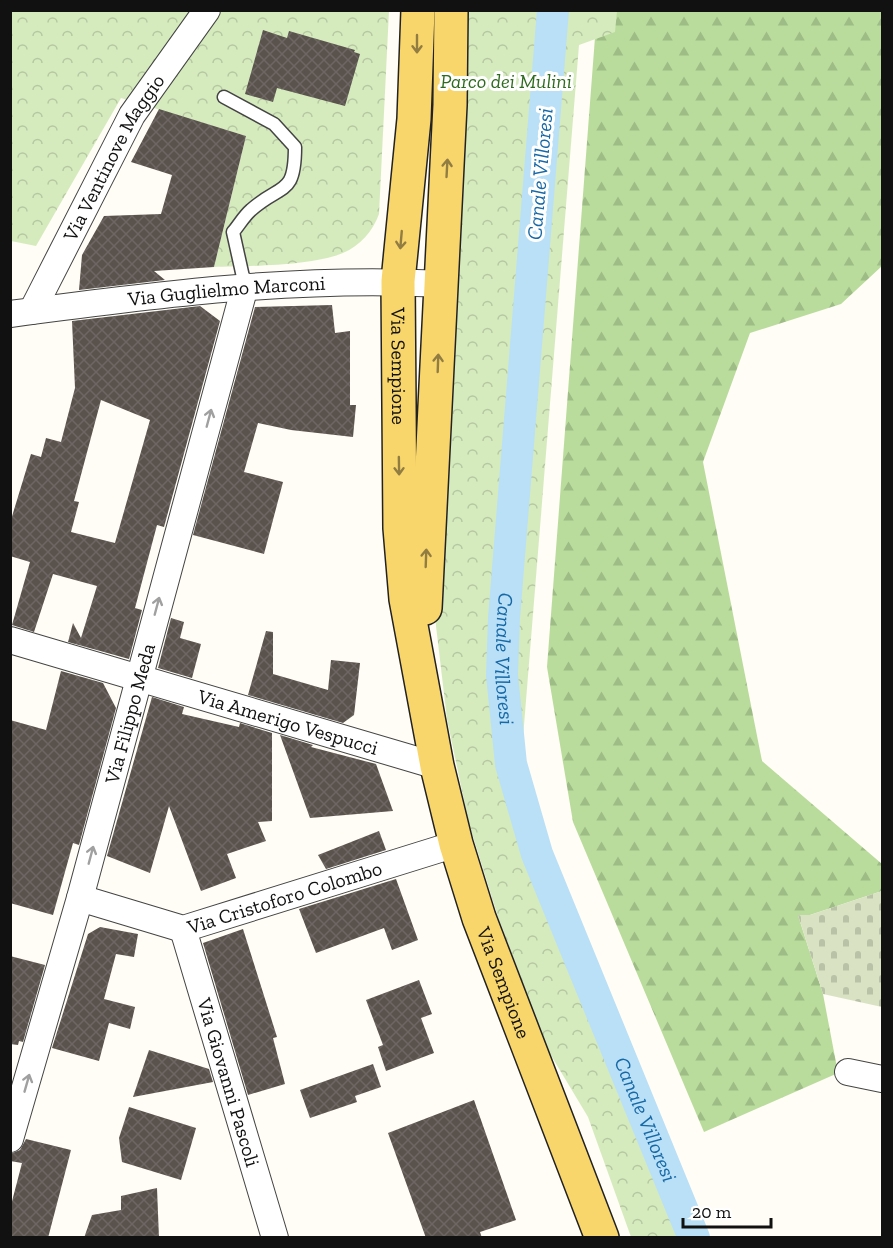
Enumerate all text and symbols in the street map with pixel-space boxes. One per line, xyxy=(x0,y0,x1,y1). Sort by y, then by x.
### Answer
one-way arrow xyxy=(411,33,423,53)
street label: Via Ventinove Maggio xyxy=(57,69,169,246)
park label: Parco dei Mulini xyxy=(440,69,572,93)
water label: Canale Villoresi xyxy=(521,107,558,241)
one-way arrow xyxy=(441,159,452,179)
one-way arrow xyxy=(396,229,407,249)
street label: Via Guglielmo Marconi xyxy=(126,271,326,311)
street label: Via Sempione xyxy=(386,306,411,425)
one-way arrow xyxy=(432,354,443,374)
one-way arrow xyxy=(204,409,215,428)
one-way arrow xyxy=(393,455,405,475)
one-way arrow xyxy=(421,548,432,568)
water label: Canale Villoresi xyxy=(490,592,520,726)
one-way arrow xyxy=(152,597,163,616)
street label: Via Filippo Meda xyxy=(99,641,160,787)
street label: Via Amerigo Vespucci xyxy=(194,684,381,760)
one-way arrow xyxy=(85,846,97,865)
street label: Via Cristoforo Colombo xyxy=(183,856,385,939)
street label: Via Sempione xyxy=(471,923,536,1042)
street label: Via Giovanni Pascoli xyxy=(192,994,265,1170)
water label: Canale Villoresi xyxy=(609,1053,683,1185)
one-way arrow xyxy=(21,1074,33,1093)
scale bar xyxy=(683,1191,772,1229)
text: 20 m xyxy=(692,1201,732,1223)

